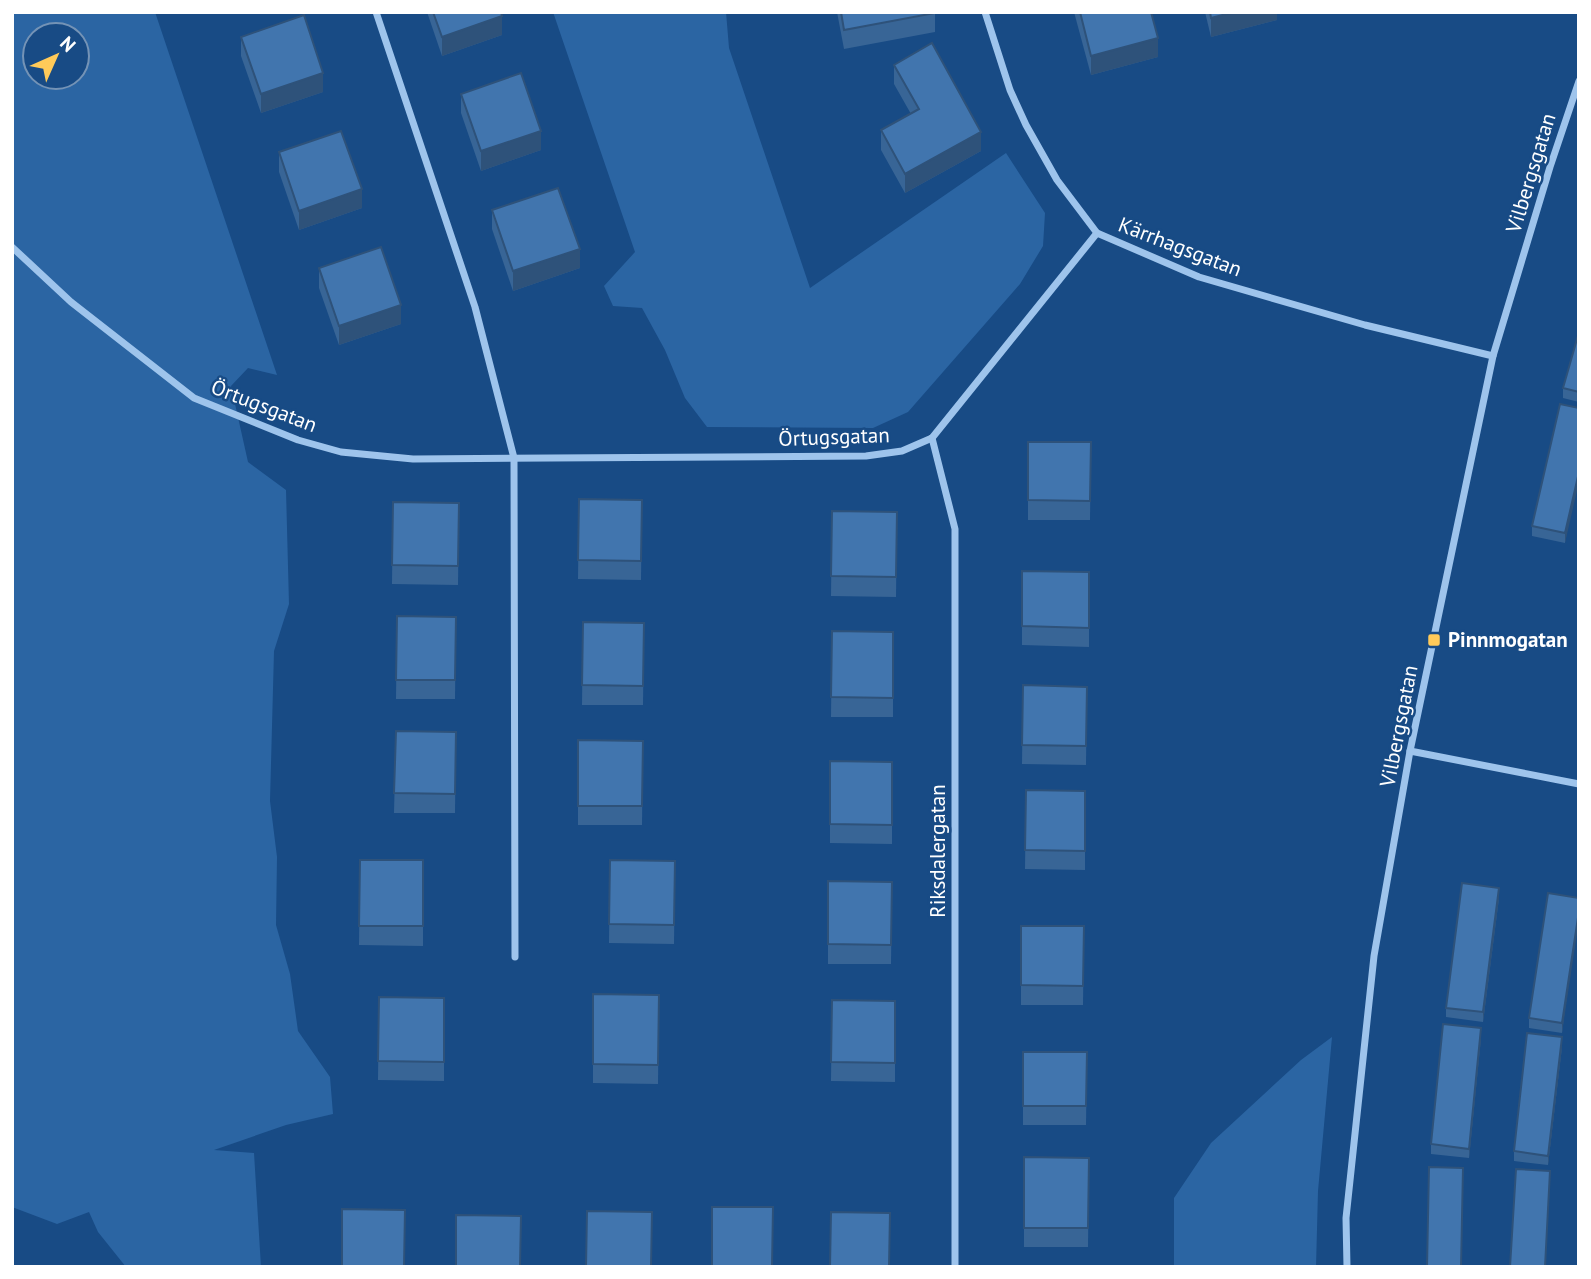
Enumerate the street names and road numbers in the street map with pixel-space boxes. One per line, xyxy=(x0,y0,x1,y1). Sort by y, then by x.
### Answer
street label: Vilbergsgatan xyxy=(1499,110,1562,237)
street label: Kärrhagsgatan xyxy=(1115,211,1246,282)
street label: Örtugsgatan xyxy=(207,373,321,438)
street label: Örtugsgatan xyxy=(778,421,890,452)
street label: Vilbergsgatan xyxy=(1373,663,1424,790)
street label: Riksdalergatan xyxy=(924,784,951,918)

